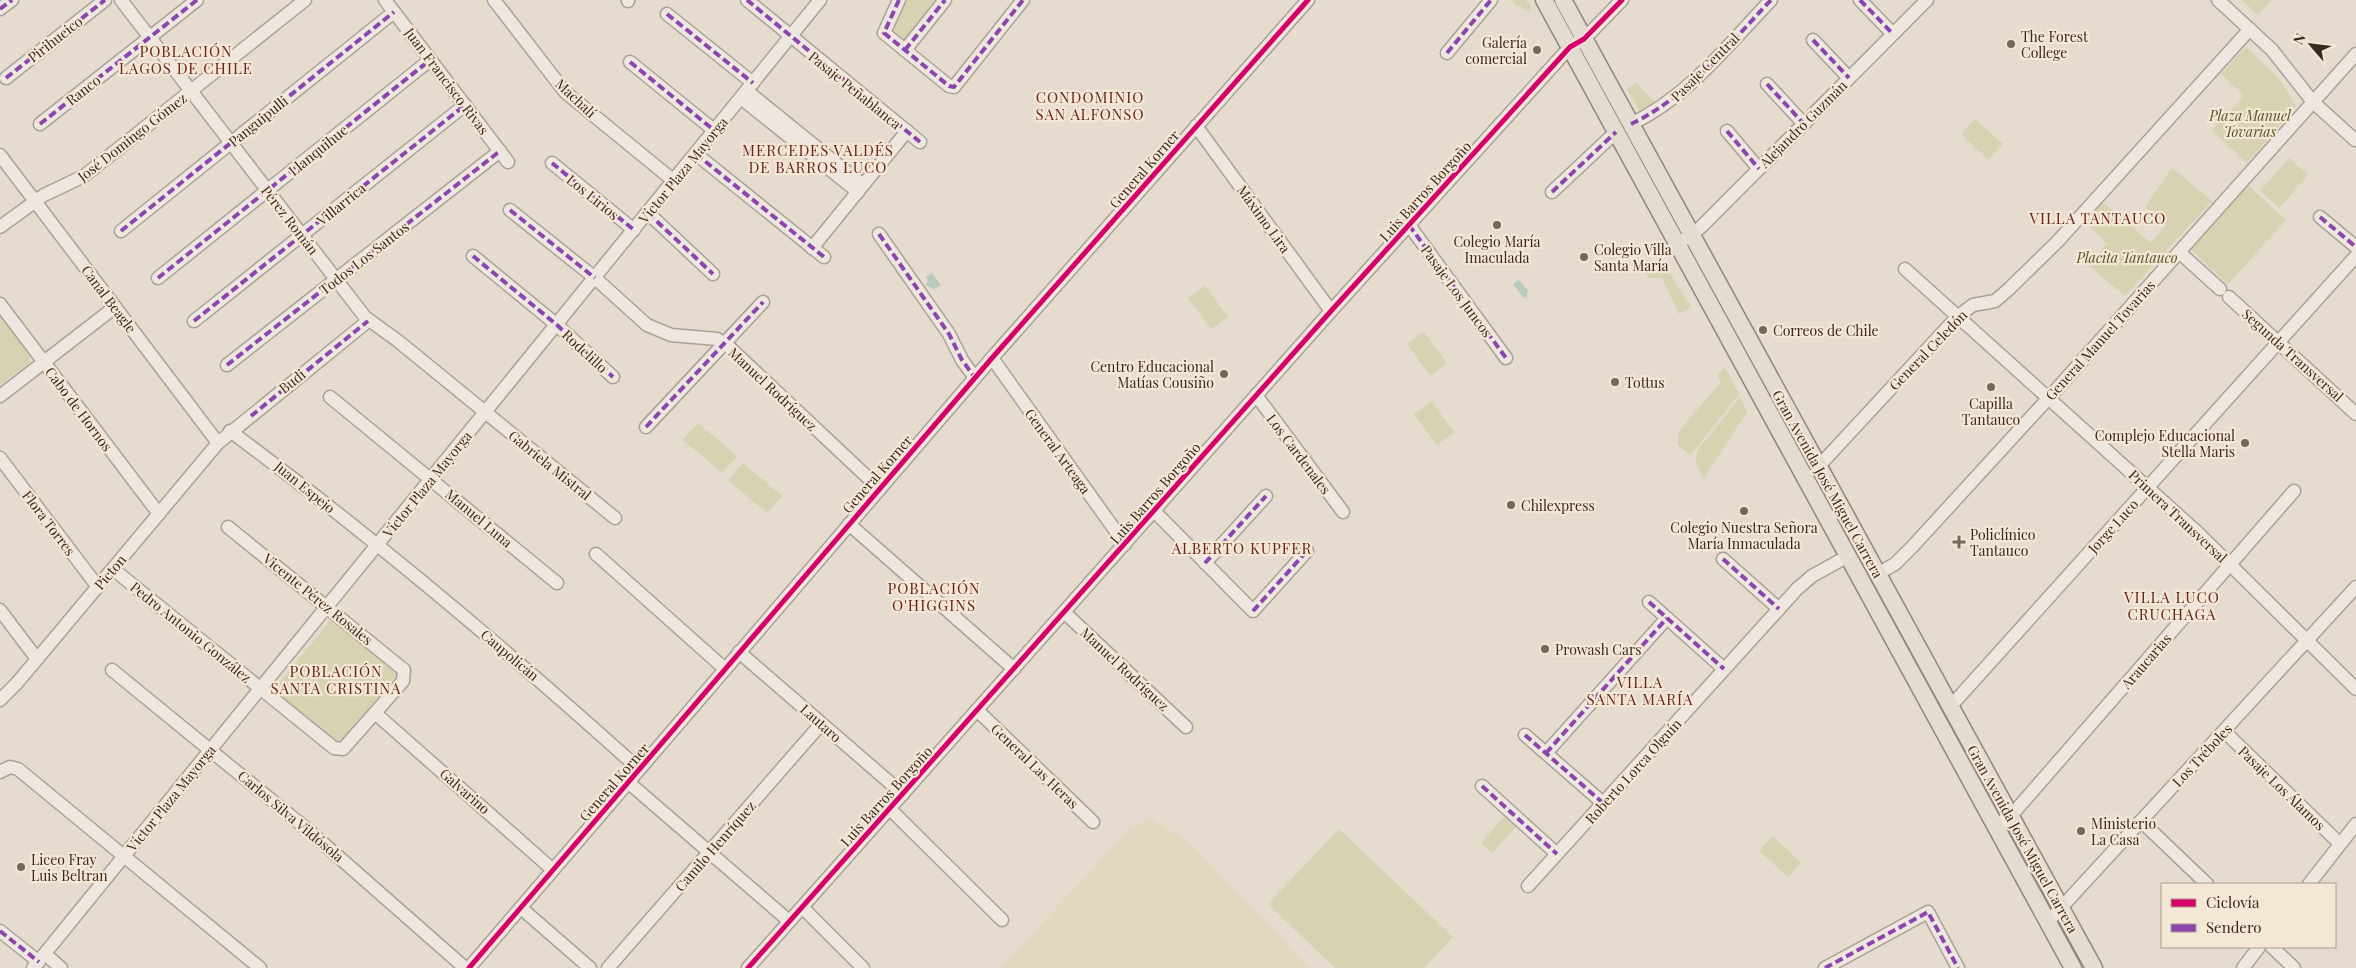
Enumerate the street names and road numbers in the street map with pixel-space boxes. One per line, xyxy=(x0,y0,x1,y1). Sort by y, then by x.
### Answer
street label: Pirihueico xyxy=(24,11,87,66)
street label: Juan Francisco Rivas xyxy=(400,23,493,138)
street label: Pasaje Central xyxy=(1667,29,1743,105)
street label: Pasaje Peñablanca xyxy=(805,47,905,133)
street label: Ranco xyxy=(62,70,104,109)
street label: Machalí xyxy=(552,74,600,122)
street label: Alejandro Guzmán xyxy=(1754,76,1851,173)
street label: José Domingo Gómez xyxy=(73,88,191,186)
street label: Panguipulli xyxy=(224,91,292,151)
street label: Víctor Plaza Mayorga xyxy=(634,113,732,228)
street label: Llanquihue xyxy=(284,120,352,180)
street label: General Korner xyxy=(1105,125,1184,212)
street label: Luis Barros Borgoño xyxy=(1375,136,1475,245)
street label: Los Lirios xyxy=(563,170,623,224)
street label: Villarrica xyxy=(312,178,369,230)
street label: Máximo Lira xyxy=(1233,181,1295,257)
street label: Pérez Román xyxy=(257,182,323,259)
street label: Todos Los Santos xyxy=(315,217,413,299)
street label: Pasaje Los Juncos xyxy=(1417,241,1497,341)
street label: Canal Beagle xyxy=(77,261,141,337)
street label: General Manuel Tovarias xyxy=(2041,276,2159,404)
street label: Segunda Transversal xyxy=(2238,304,2348,406)
street label: General Celedón xyxy=(1885,305,1972,394)
street label: Rodelillo xyxy=(558,325,612,377)
street label: Manuel Rodríguez xyxy=(725,343,822,435)
street label: Cabo de Hornos xyxy=(41,363,117,455)
street label: Budi xyxy=(275,365,309,397)
street label: Gran Avenida José Miguel Carrera xyxy=(1768,387,1888,581)
street label: General Arteaga xyxy=(1021,405,1095,497)
street label: Los Cardenales xyxy=(1263,410,1335,498)
street label: Gabriela Mistral xyxy=(505,426,595,504)
street label: Víctor Plaza Mayorga xyxy=(378,427,476,542)
street label: General Korner xyxy=(838,430,917,517)
street label: Luis Barros Borgoño xyxy=(1105,438,1205,548)
street label: Juan Espejo xyxy=(270,456,339,517)
street label: Primera Transversal xyxy=(2125,465,2231,567)
street label: Manuel Luna xyxy=(442,484,516,552)
street label: Flora Torres xyxy=(18,487,80,559)
street label: Jorge Luco xyxy=(2083,495,2143,558)
street label: Vicente Pérez Rosales xyxy=(258,548,377,649)
street label: Picton xyxy=(90,550,131,593)
street label: Pedro Antonio González xyxy=(127,577,256,687)
street label: Manuel Rodríguez xyxy=(1077,623,1174,715)
street label: Caupolicán xyxy=(477,625,544,685)
street label: Araucarias xyxy=(2116,629,2175,693)
street label: Lautaro xyxy=(796,700,846,746)
street label: Roberto Lorca Olguín xyxy=(1581,714,1686,828)
street label: General Las Heras xyxy=(987,719,1083,813)
street label: Los Tréboles xyxy=(2168,719,2236,791)
street label: General Korner xyxy=(575,738,654,825)
street label: Víctor Plaza Mayorga xyxy=(122,741,220,856)
street label: Luis Barros Borgoño xyxy=(836,741,936,850)
street label: Gran Avenida José Miguel Carrera xyxy=(1963,742,2083,936)
street label: Pasaje Los Álamos xyxy=(2234,742,2330,834)
street label: Galvarino xyxy=(436,764,494,818)
street label: Carlos Silva Vildósola xyxy=(234,766,348,866)
street label: Camilo Henríquez xyxy=(670,796,760,895)

